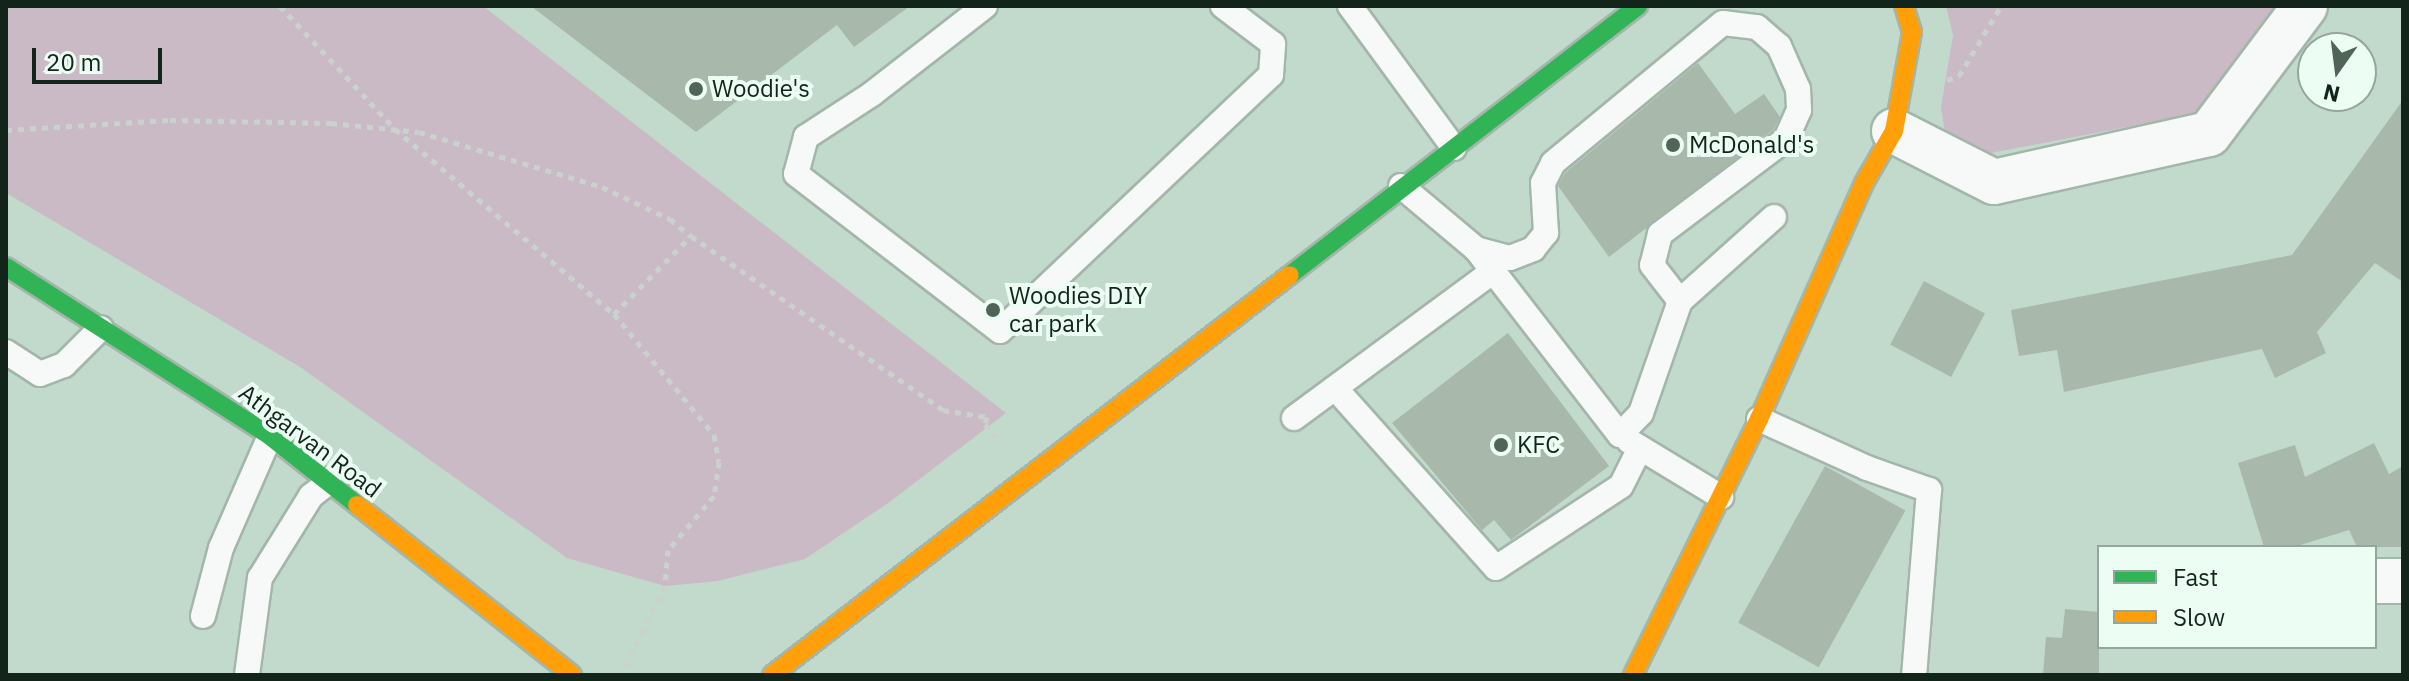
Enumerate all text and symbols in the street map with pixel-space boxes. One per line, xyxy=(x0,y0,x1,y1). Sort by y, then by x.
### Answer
scale bar xyxy=(36,32,166,82)
north arrow xyxy=(2297,32,2377,112)
text: 20 m xyxy=(46,46,101,78)
place label: Woodie's xyxy=(712,75,810,103)
text: N xyxy=(2320,78,2343,110)
marker: Woodie's xyxy=(687,80,705,98)
place label: McDonald's xyxy=(1689,131,1814,159)
marker: McDonald's xyxy=(1664,136,1682,154)
place label: Woodies DIY car park xyxy=(1009,282,1147,338)
marker: Woodies DIY car park xyxy=(984,301,1002,319)
street label: Athgarvan Road xyxy=(233,378,387,504)
place label: KFC xyxy=(1517,431,1560,459)
marker: KFC xyxy=(1492,436,1510,454)
legend xyxy=(2097,545,2377,649)
text: Fast xyxy=(2173,561,2218,593)
text: Slow xyxy=(2173,601,2225,633)

